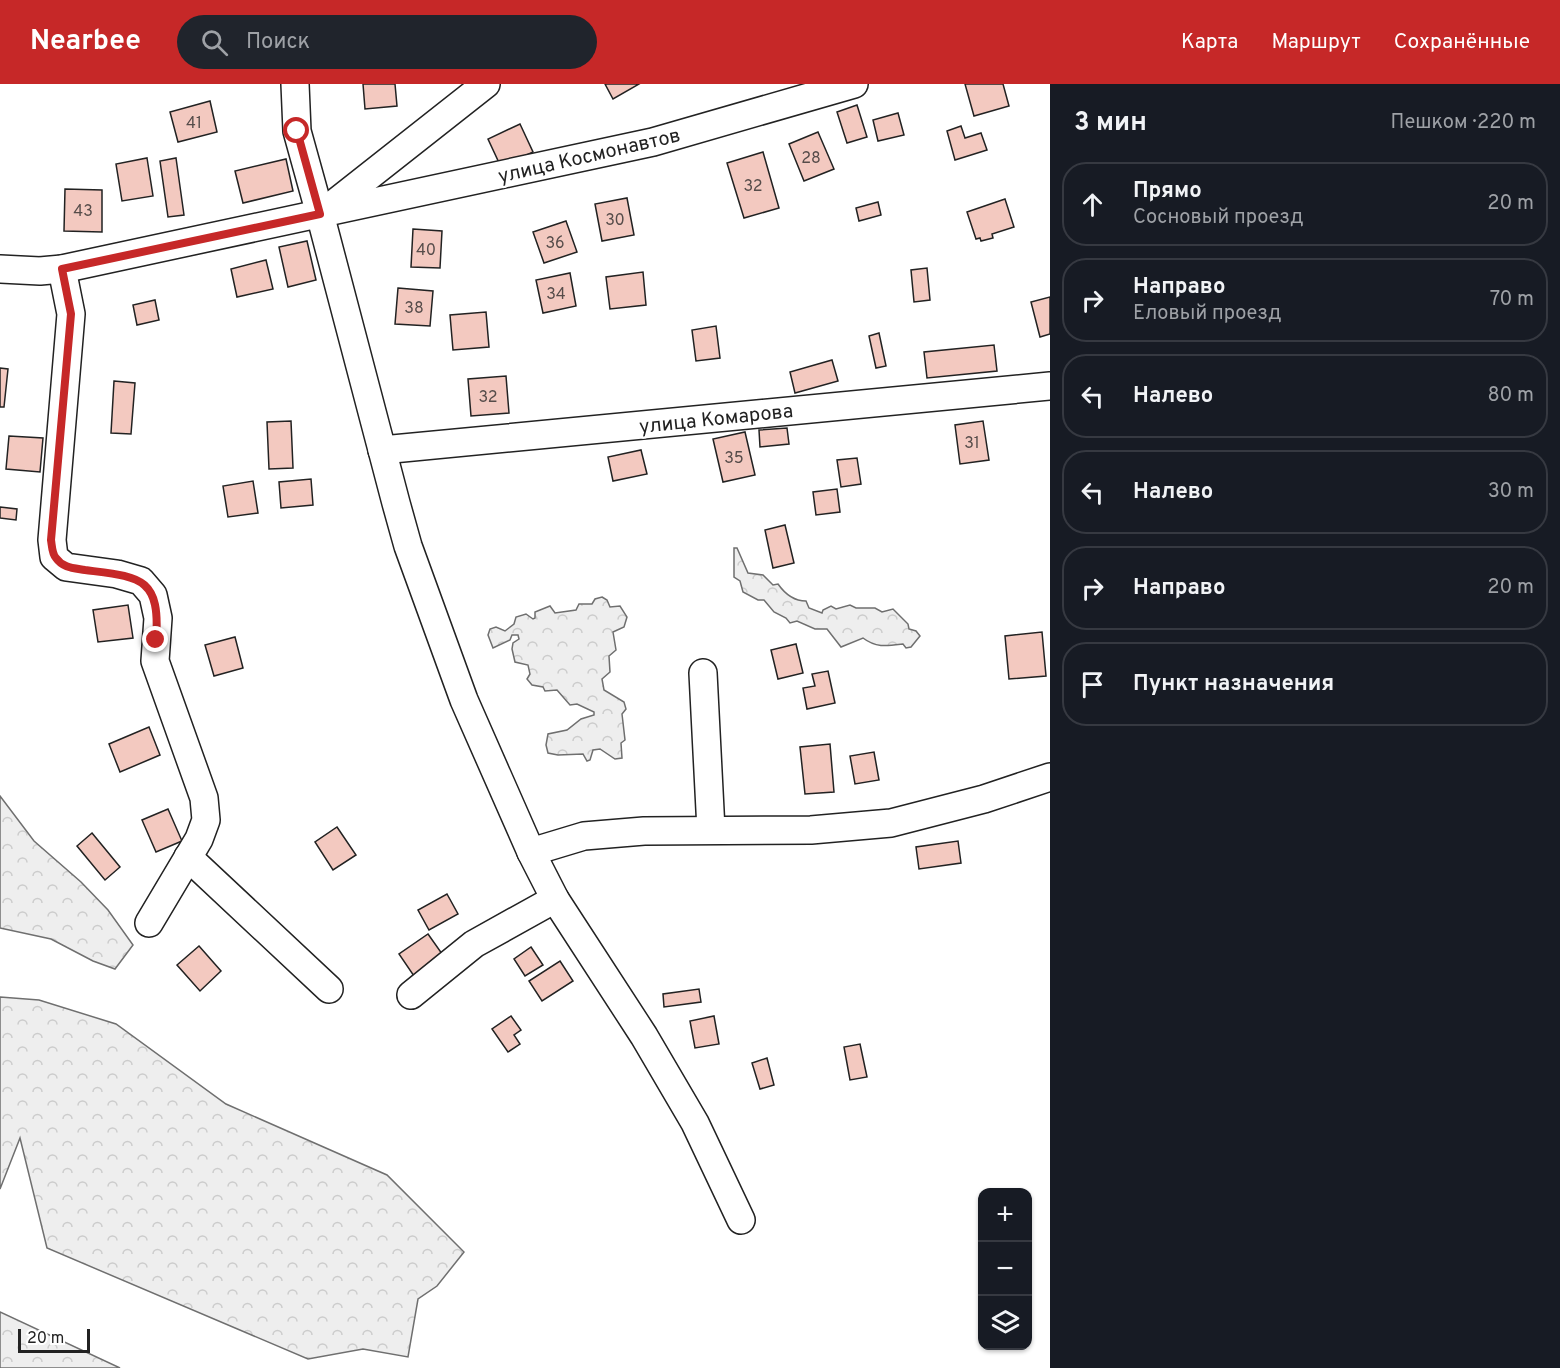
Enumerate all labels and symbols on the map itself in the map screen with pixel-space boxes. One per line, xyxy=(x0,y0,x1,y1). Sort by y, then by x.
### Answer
house number: 41 xyxy=(186,114,202,134)
route start xyxy=(283,117,309,143)
street label: улица Космонавтов xyxy=(496,123,683,191)
house number: 28 xyxy=(801,149,821,169)
house number: 32 xyxy=(743,177,763,197)
house number: 43 xyxy=(73,202,93,222)
house number: 30 xyxy=(605,211,625,231)
house number: 36 xyxy=(545,234,565,254)
house number: 40 xyxy=(416,241,436,261)
house number: 34 xyxy=(546,285,566,305)
house number: 38 xyxy=(404,299,424,319)
house number: 32 xyxy=(478,388,498,408)
street label: улица Комарова xyxy=(638,399,795,441)
house number: 31 xyxy=(964,434,980,454)
house number: 35 xyxy=(724,449,744,469)
route end xyxy=(142,626,168,652)
scale bar xyxy=(18,1326,90,1354)

